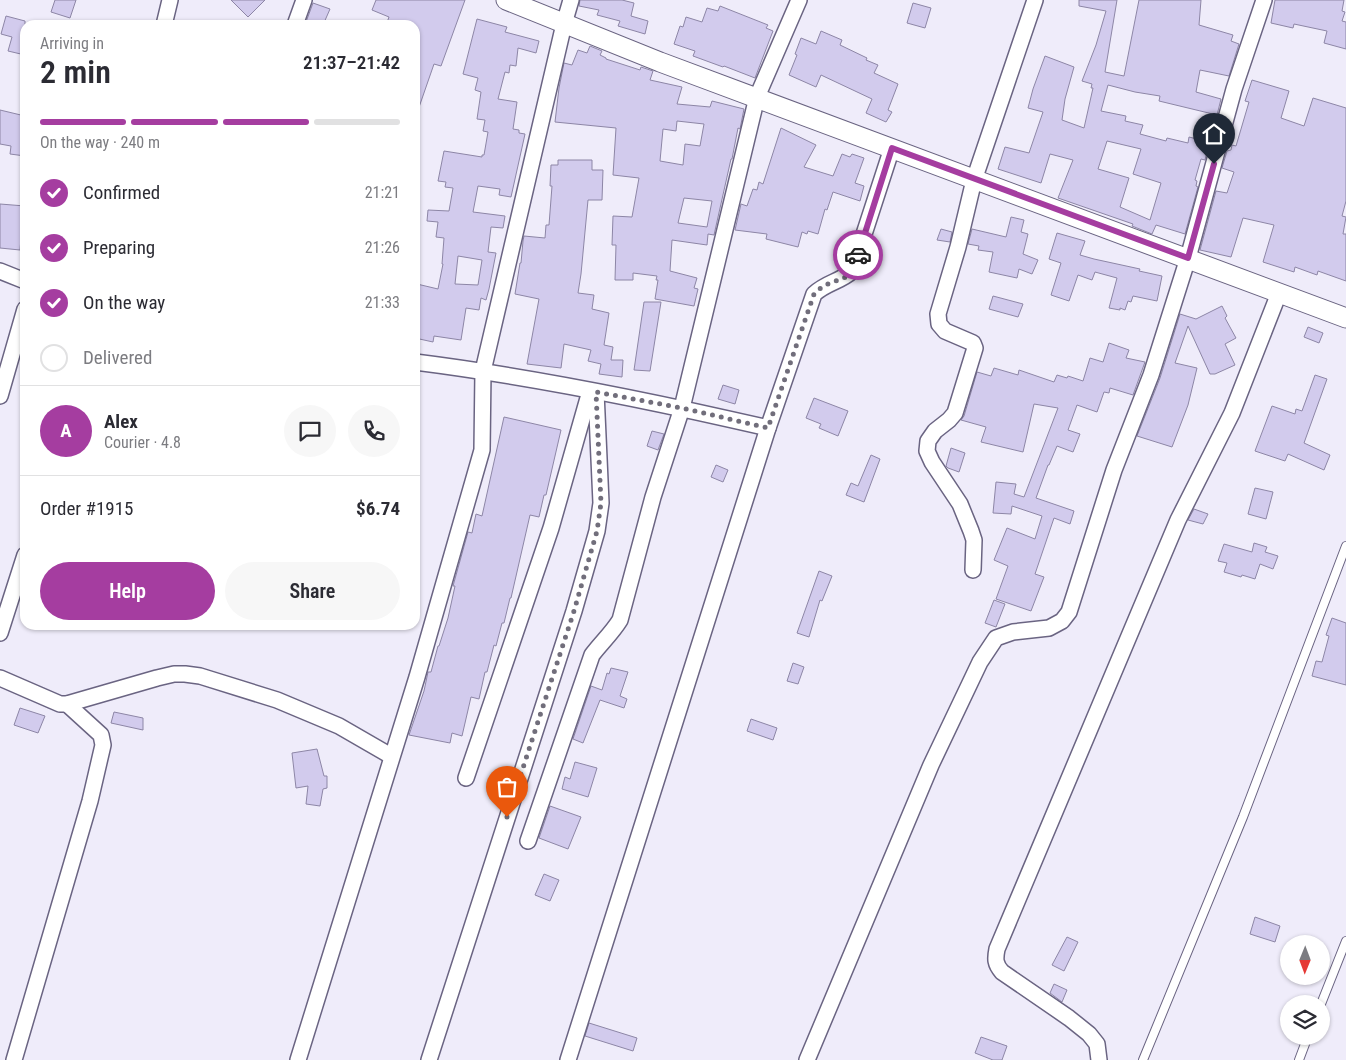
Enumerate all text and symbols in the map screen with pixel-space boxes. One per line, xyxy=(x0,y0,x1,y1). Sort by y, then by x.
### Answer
text: Arriving in xyxy=(40,34,104,53)
text: 21:37–21:42 xyxy=(303,51,400,74)
text: 2 min xyxy=(40,53,111,91)
pin xyxy=(1193,113,1235,164)
icon: home xyxy=(1200,120,1228,148)
text: On the way · 240 m xyxy=(40,133,160,152)
icon: check xyxy=(40,179,68,207)
text: Confirmed xyxy=(83,181,160,204)
text: 21:21 xyxy=(365,183,400,202)
courier xyxy=(833,230,883,280)
icon: check xyxy=(40,234,68,262)
text: Preparing xyxy=(83,236,155,259)
text: 21:26 xyxy=(365,238,400,257)
icon: car xyxy=(844,241,872,269)
icon: check xyxy=(40,289,68,317)
text: On the way xyxy=(83,291,165,314)
text: 21:33 xyxy=(365,293,400,312)
text: Delivered xyxy=(83,346,152,369)
button: chat xyxy=(284,405,336,457)
button: phone xyxy=(348,405,400,457)
text: Alex xyxy=(104,410,138,433)
text: A xyxy=(60,419,72,442)
text: Courier · 4.8 xyxy=(104,433,181,452)
text: Order #1915 xyxy=(40,497,133,520)
text: $6.74 xyxy=(356,497,400,520)
button: Help xyxy=(40,562,215,620)
button: Share xyxy=(225,562,400,620)
pin xyxy=(486,766,528,817)
icon: bag xyxy=(493,773,521,801)
north arrow xyxy=(1280,935,1330,985)
map controls xyxy=(1280,935,1330,1045)
button: layers xyxy=(1280,995,1330,1045)

